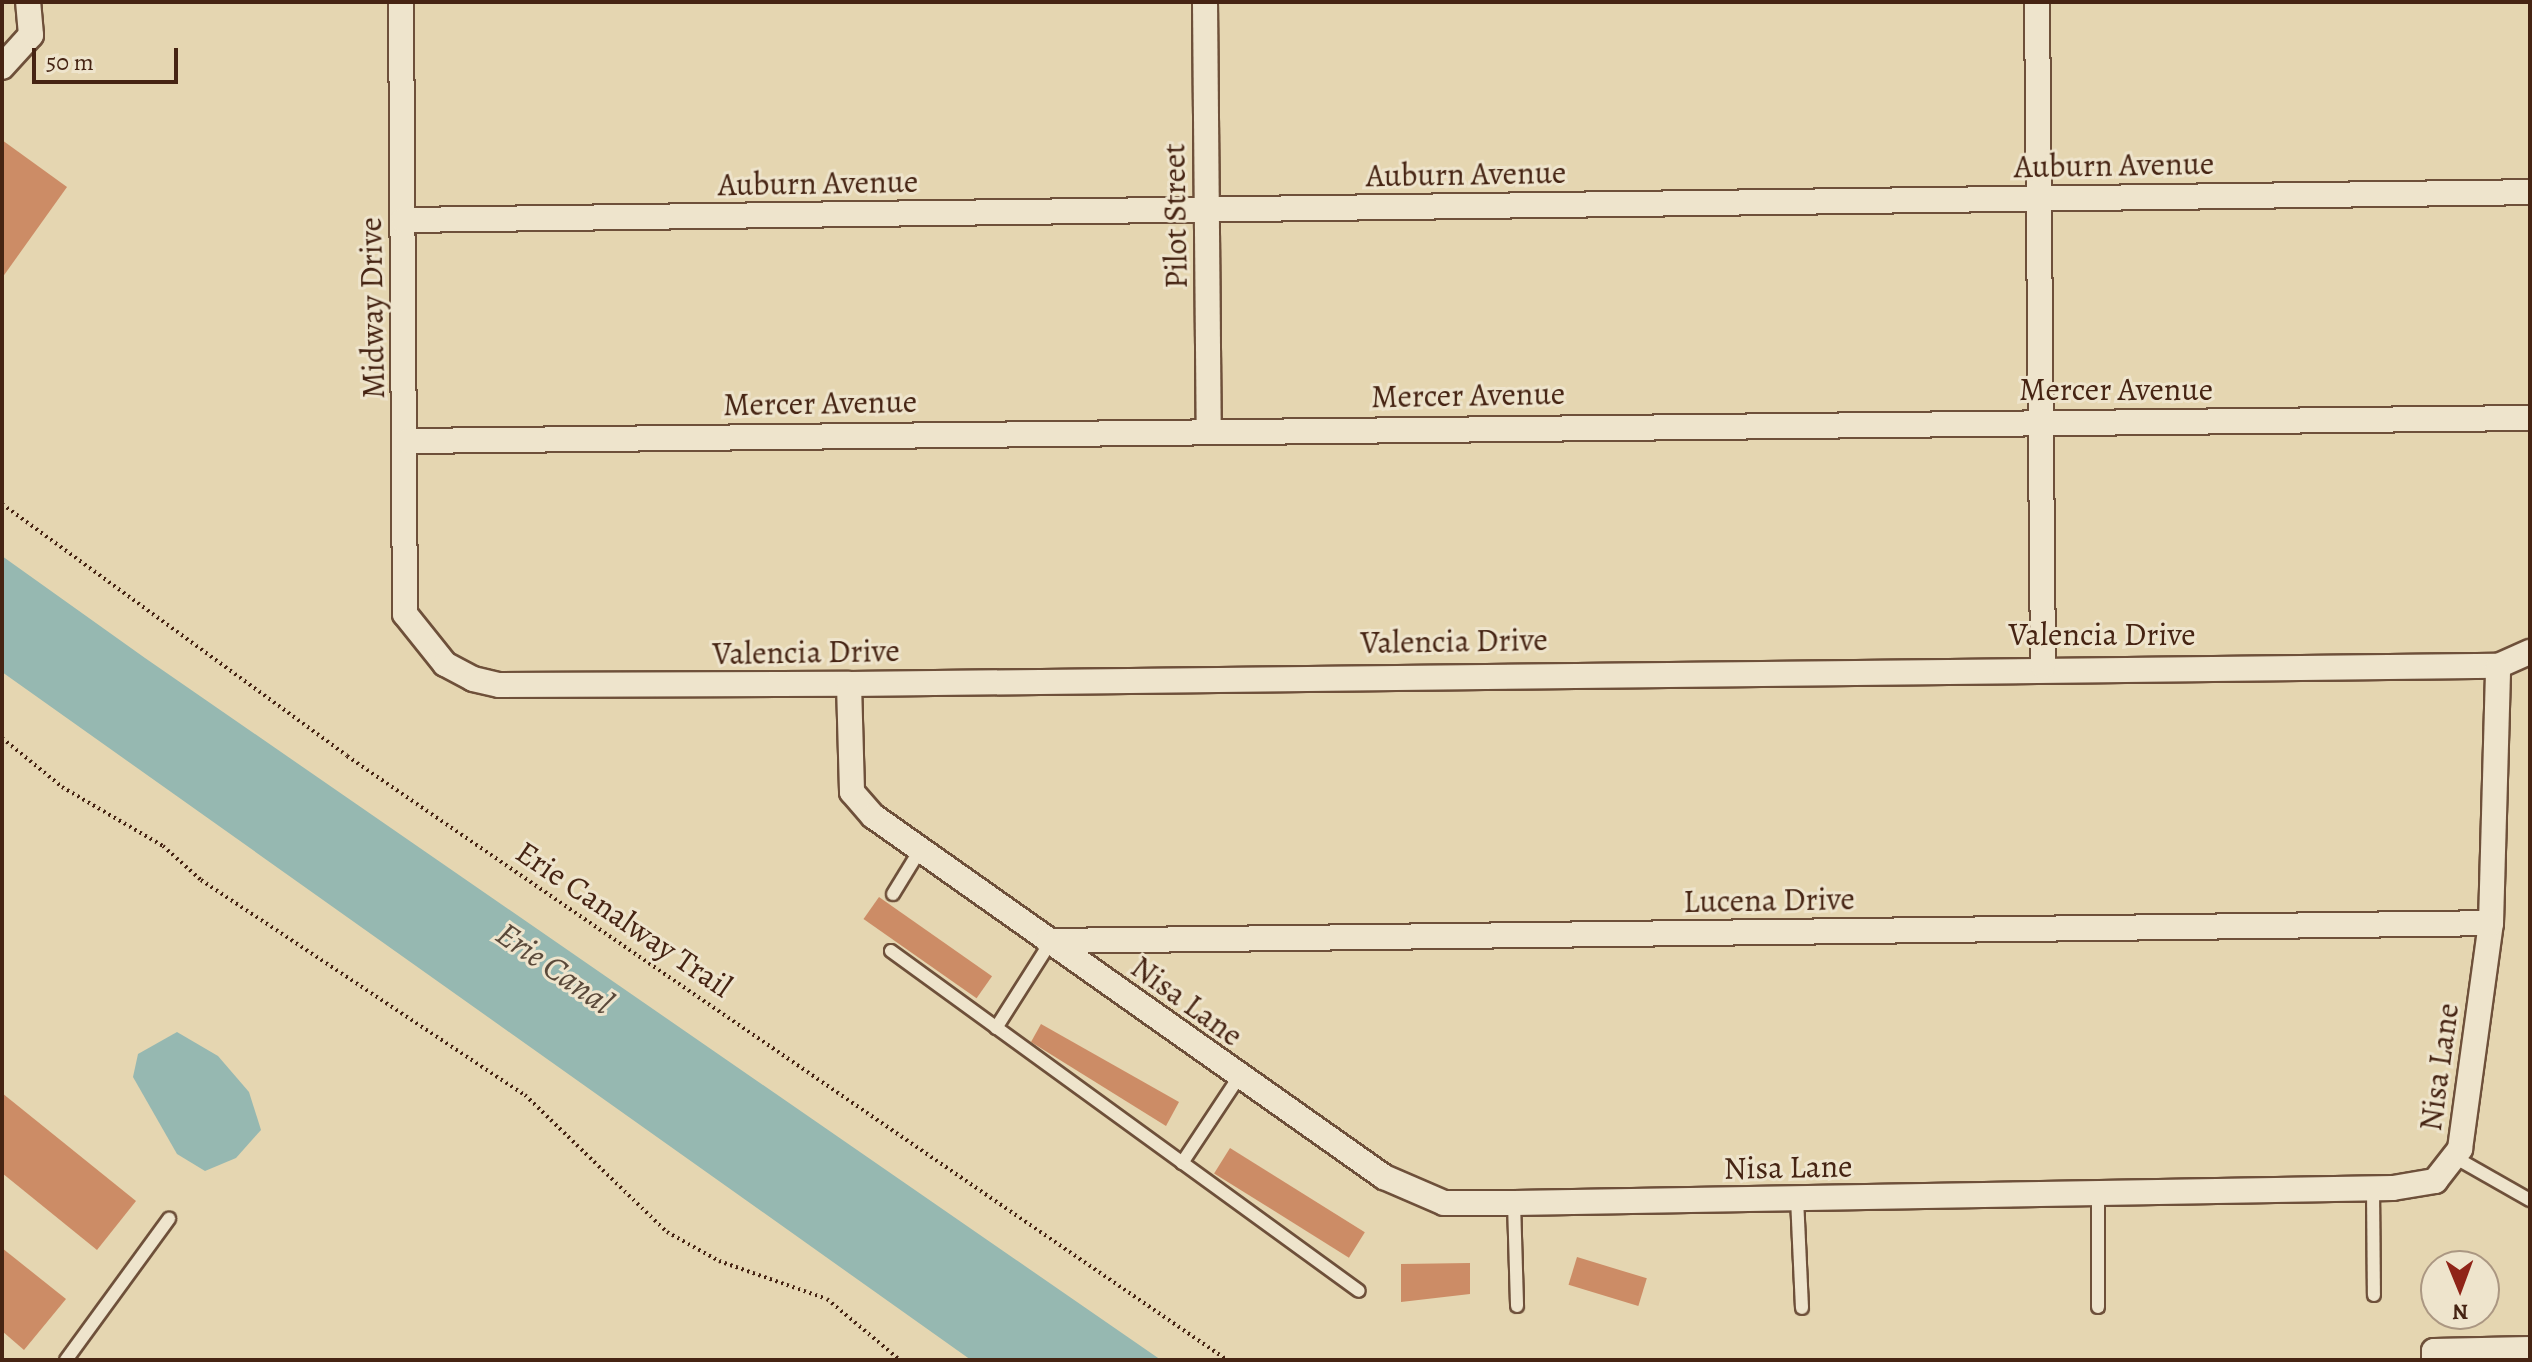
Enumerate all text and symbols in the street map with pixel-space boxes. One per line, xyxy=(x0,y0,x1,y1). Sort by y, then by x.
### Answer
scale bar xyxy=(36,32,182,82)
text: 50 m xyxy=(46,46,94,78)
street label: Pilot Street xyxy=(1155,143,1195,289)
street label: Auburn Avenue xyxy=(2014,144,2214,186)
street label: Auburn Avenue xyxy=(1366,153,1566,195)
street label: Auburn Avenue xyxy=(718,162,918,204)
street label: Midway Drive xyxy=(351,217,393,399)
street label: Mercer Avenue xyxy=(2019,370,2213,408)
street label: Mercer Avenue xyxy=(1371,374,1565,416)
street label: Mercer Avenue xyxy=(723,382,917,424)
street label: Valencia Drive xyxy=(2008,615,2196,653)
street label: Valencia Drive xyxy=(1360,620,1548,662)
street label: Valencia Drive xyxy=(712,631,900,673)
street label: Erie Canalway Trail xyxy=(509,833,739,1005)
street label: Lucena Drive xyxy=(1683,879,1855,921)
water label: Erie Canal xyxy=(489,913,621,1023)
street label: Nisa Lane xyxy=(1124,948,1250,1054)
street label: Nisa Lane xyxy=(2411,1001,2467,1133)
street label: Nisa Lane xyxy=(1723,1147,1853,1187)
north arrow xyxy=(2420,1250,2500,1330)
text: N xyxy=(2452,1297,2469,1327)

